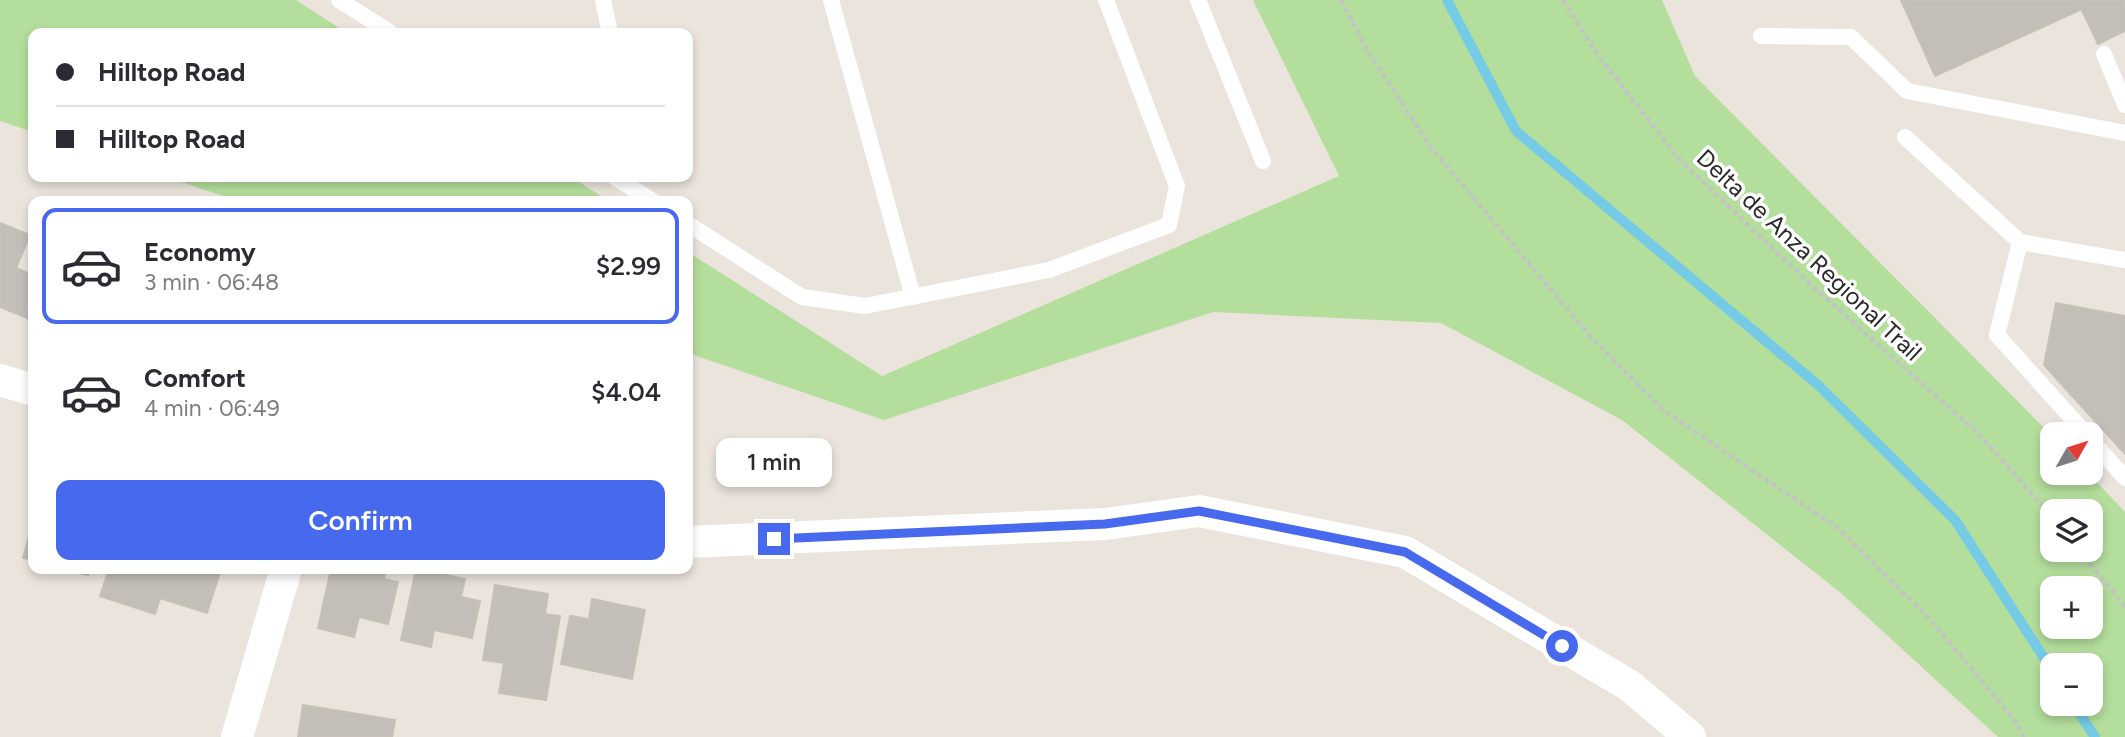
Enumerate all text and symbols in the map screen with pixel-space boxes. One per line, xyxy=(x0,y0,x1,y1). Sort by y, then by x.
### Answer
text: Hilltop Road xyxy=(98,56,245,88)
text: Hilltop Road xyxy=(98,123,245,155)
street label: Delta de Anza Regional Trail xyxy=(1691,143,1928,366)
icon: car xyxy=(60,235,123,298)
text: Economy xyxy=(144,236,256,268)
text: $2.99 xyxy=(596,250,661,282)
text: 3 min · 06:48 xyxy=(144,268,279,296)
icon: car xyxy=(60,361,123,424)
text: Comfort xyxy=(144,362,246,394)
text: $4.04 xyxy=(591,376,661,408)
text: 4 min · 06:49 xyxy=(144,394,280,422)
north arrow xyxy=(2040,422,2104,485)
map controls xyxy=(2040,422,2103,716)
callout: 1 min xyxy=(716,438,832,486)
text: 1 min xyxy=(747,448,801,476)
button: Confirm xyxy=(56,480,665,560)
button: layers xyxy=(2040,499,2103,562)
route end xyxy=(758,523,790,555)
button: + xyxy=(2040,576,2103,639)
route start xyxy=(1546,630,1578,662)
button: − xyxy=(2040,653,2103,716)

